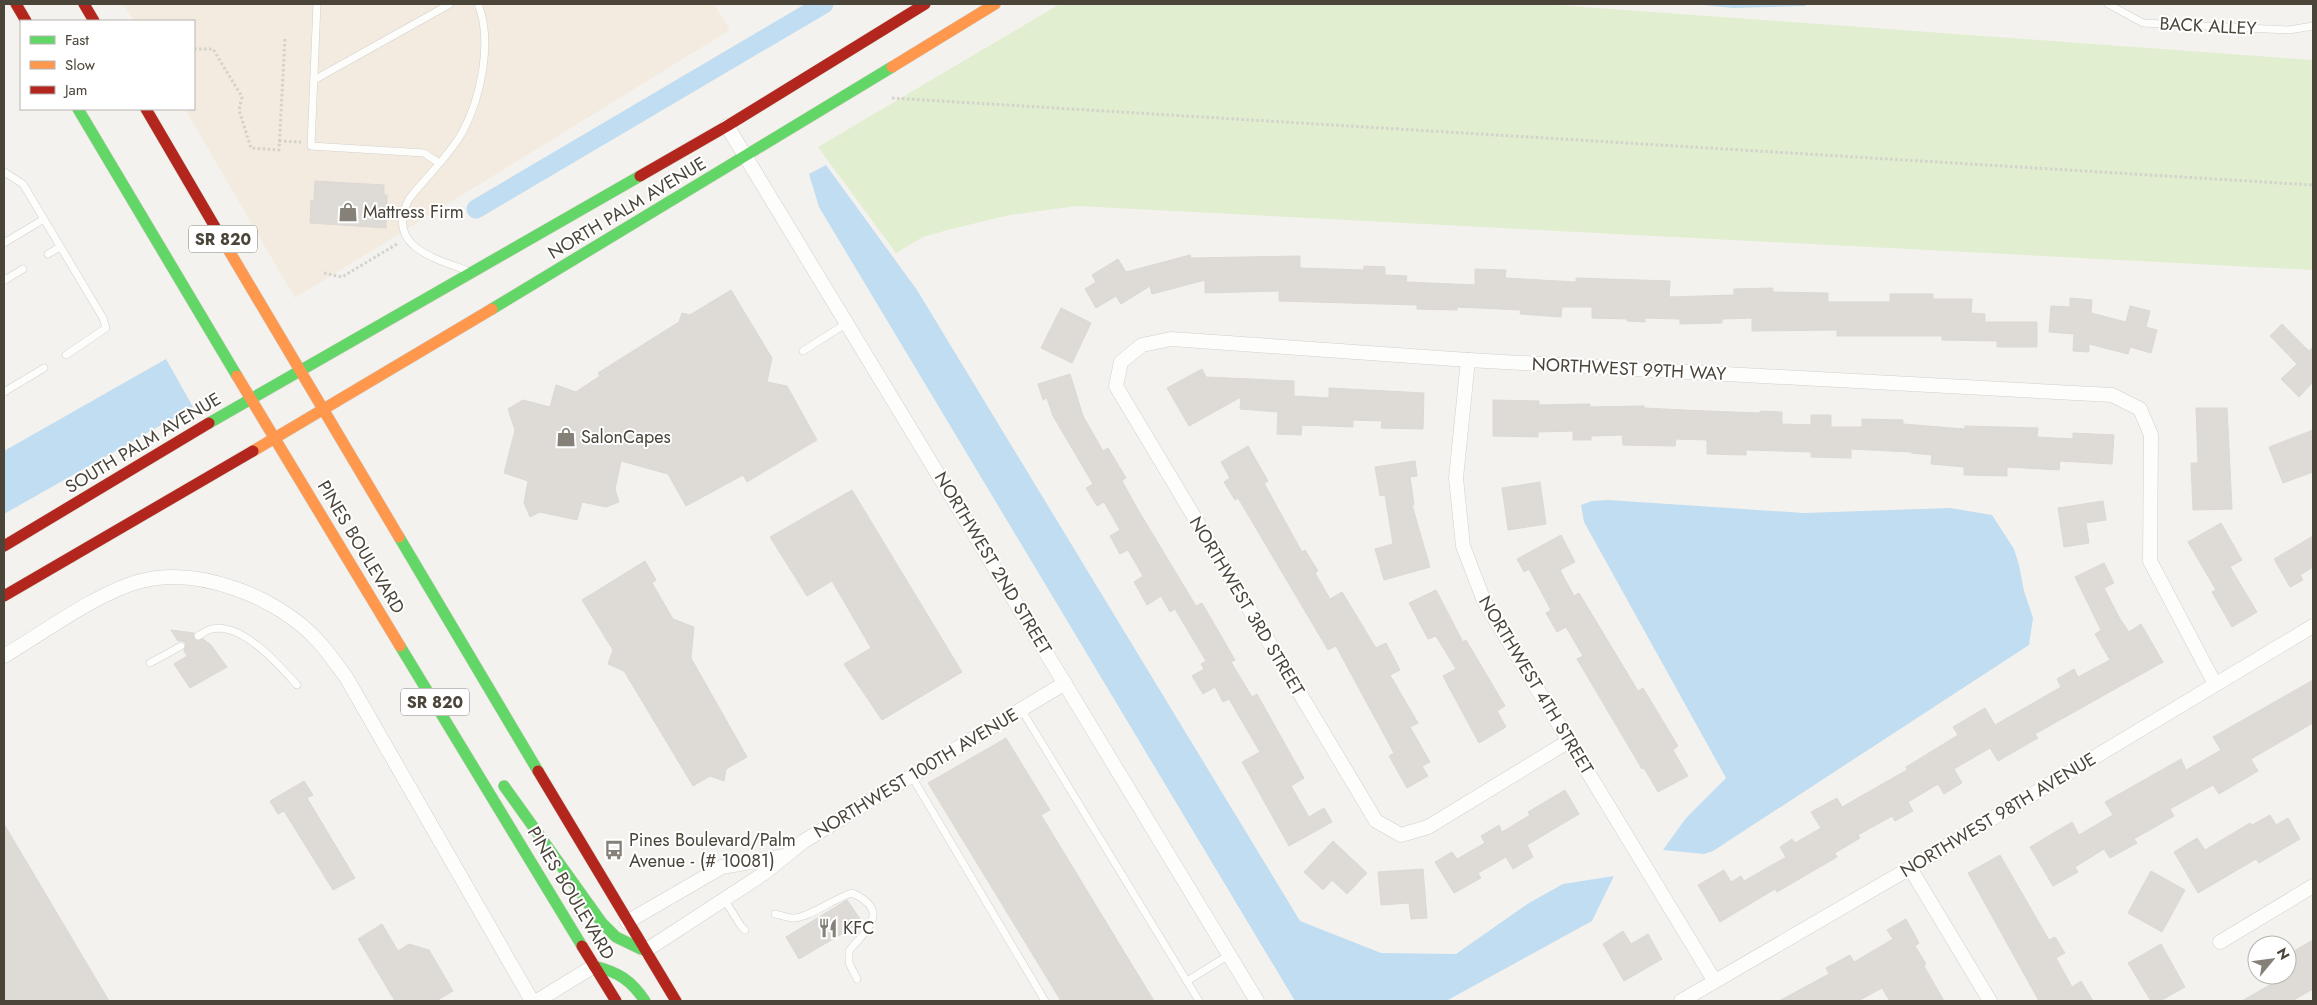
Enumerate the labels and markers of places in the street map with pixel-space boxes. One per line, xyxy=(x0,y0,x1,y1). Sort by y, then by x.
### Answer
place label: Mattress Firm xyxy=(363,199,464,225)
shop icon: Mattress Firm xyxy=(337,201,359,223)
place label: SalonCapes xyxy=(581,424,671,450)
shop icon: SalonCapes xyxy=(555,426,577,448)
place label: Pines Boulevard/Palm Avenue - (# 10081) xyxy=(629,827,796,874)
bus stop icon: Pines Boulevard/Palm Avenue - (# 10081) xyxy=(603,839,625,861)
place label: KFC xyxy=(843,915,875,941)
restaurant icon: KFC xyxy=(817,917,839,939)

